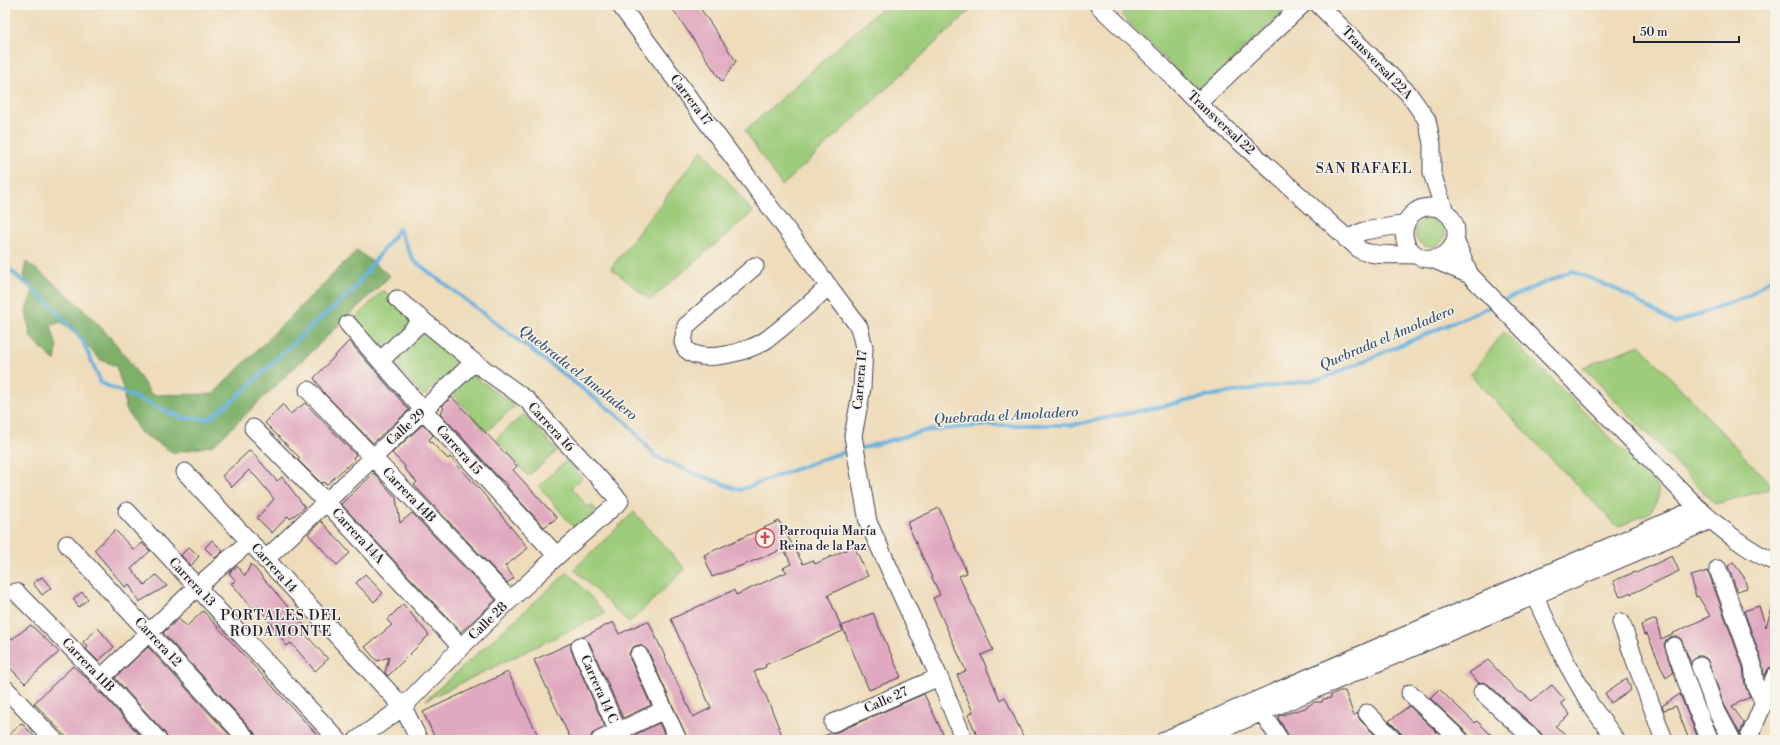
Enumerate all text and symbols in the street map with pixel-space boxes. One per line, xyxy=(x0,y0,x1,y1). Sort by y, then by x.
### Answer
scale bar xyxy=(1634,18,1739,44)
street label: Transversal 22A xyxy=(1338,23,1417,104)
text: 50 m xyxy=(1640,25,1668,40)
street label: Carrera 17 xyxy=(667,71,716,129)
street label: Transversal 22 xyxy=(1184,88,1258,158)
district label: SAN RAFAEL xyxy=(1316,160,1412,178)
water label: Quebrada el Amoladero xyxy=(1317,301,1457,375)
water label: Quebrada el Amoladero xyxy=(515,321,641,425)
street label: Carrera 17 xyxy=(849,349,871,410)
street label: Carrera 16 xyxy=(524,399,578,455)
water label: Quebrada el Amoladero xyxy=(933,403,1079,429)
street label: Calle 29 xyxy=(383,405,429,449)
street label: Carrera 15 xyxy=(433,422,485,478)
street label: Carrera 14B xyxy=(379,464,439,526)
street label: Carrera 14A xyxy=(328,505,388,568)
place label: Parroquia María Reina de la Paz xyxy=(779,523,877,554)
church icon: Parroquia María Reina de la Paz xyxy=(754,527,776,549)
street label: Carrera 14 xyxy=(248,540,301,596)
street label: Carrera 13 xyxy=(165,554,219,610)
street label: Calle 28 xyxy=(465,599,511,643)
district label: PORTALES DEL RODAMONTE xyxy=(220,607,342,641)
street label: Carrera 12 xyxy=(131,614,185,670)
street label: Carrera 11B xyxy=(58,635,118,695)
street label: Carrera 14 C xyxy=(577,653,621,726)
street label: Calle 27 xyxy=(862,683,911,717)

